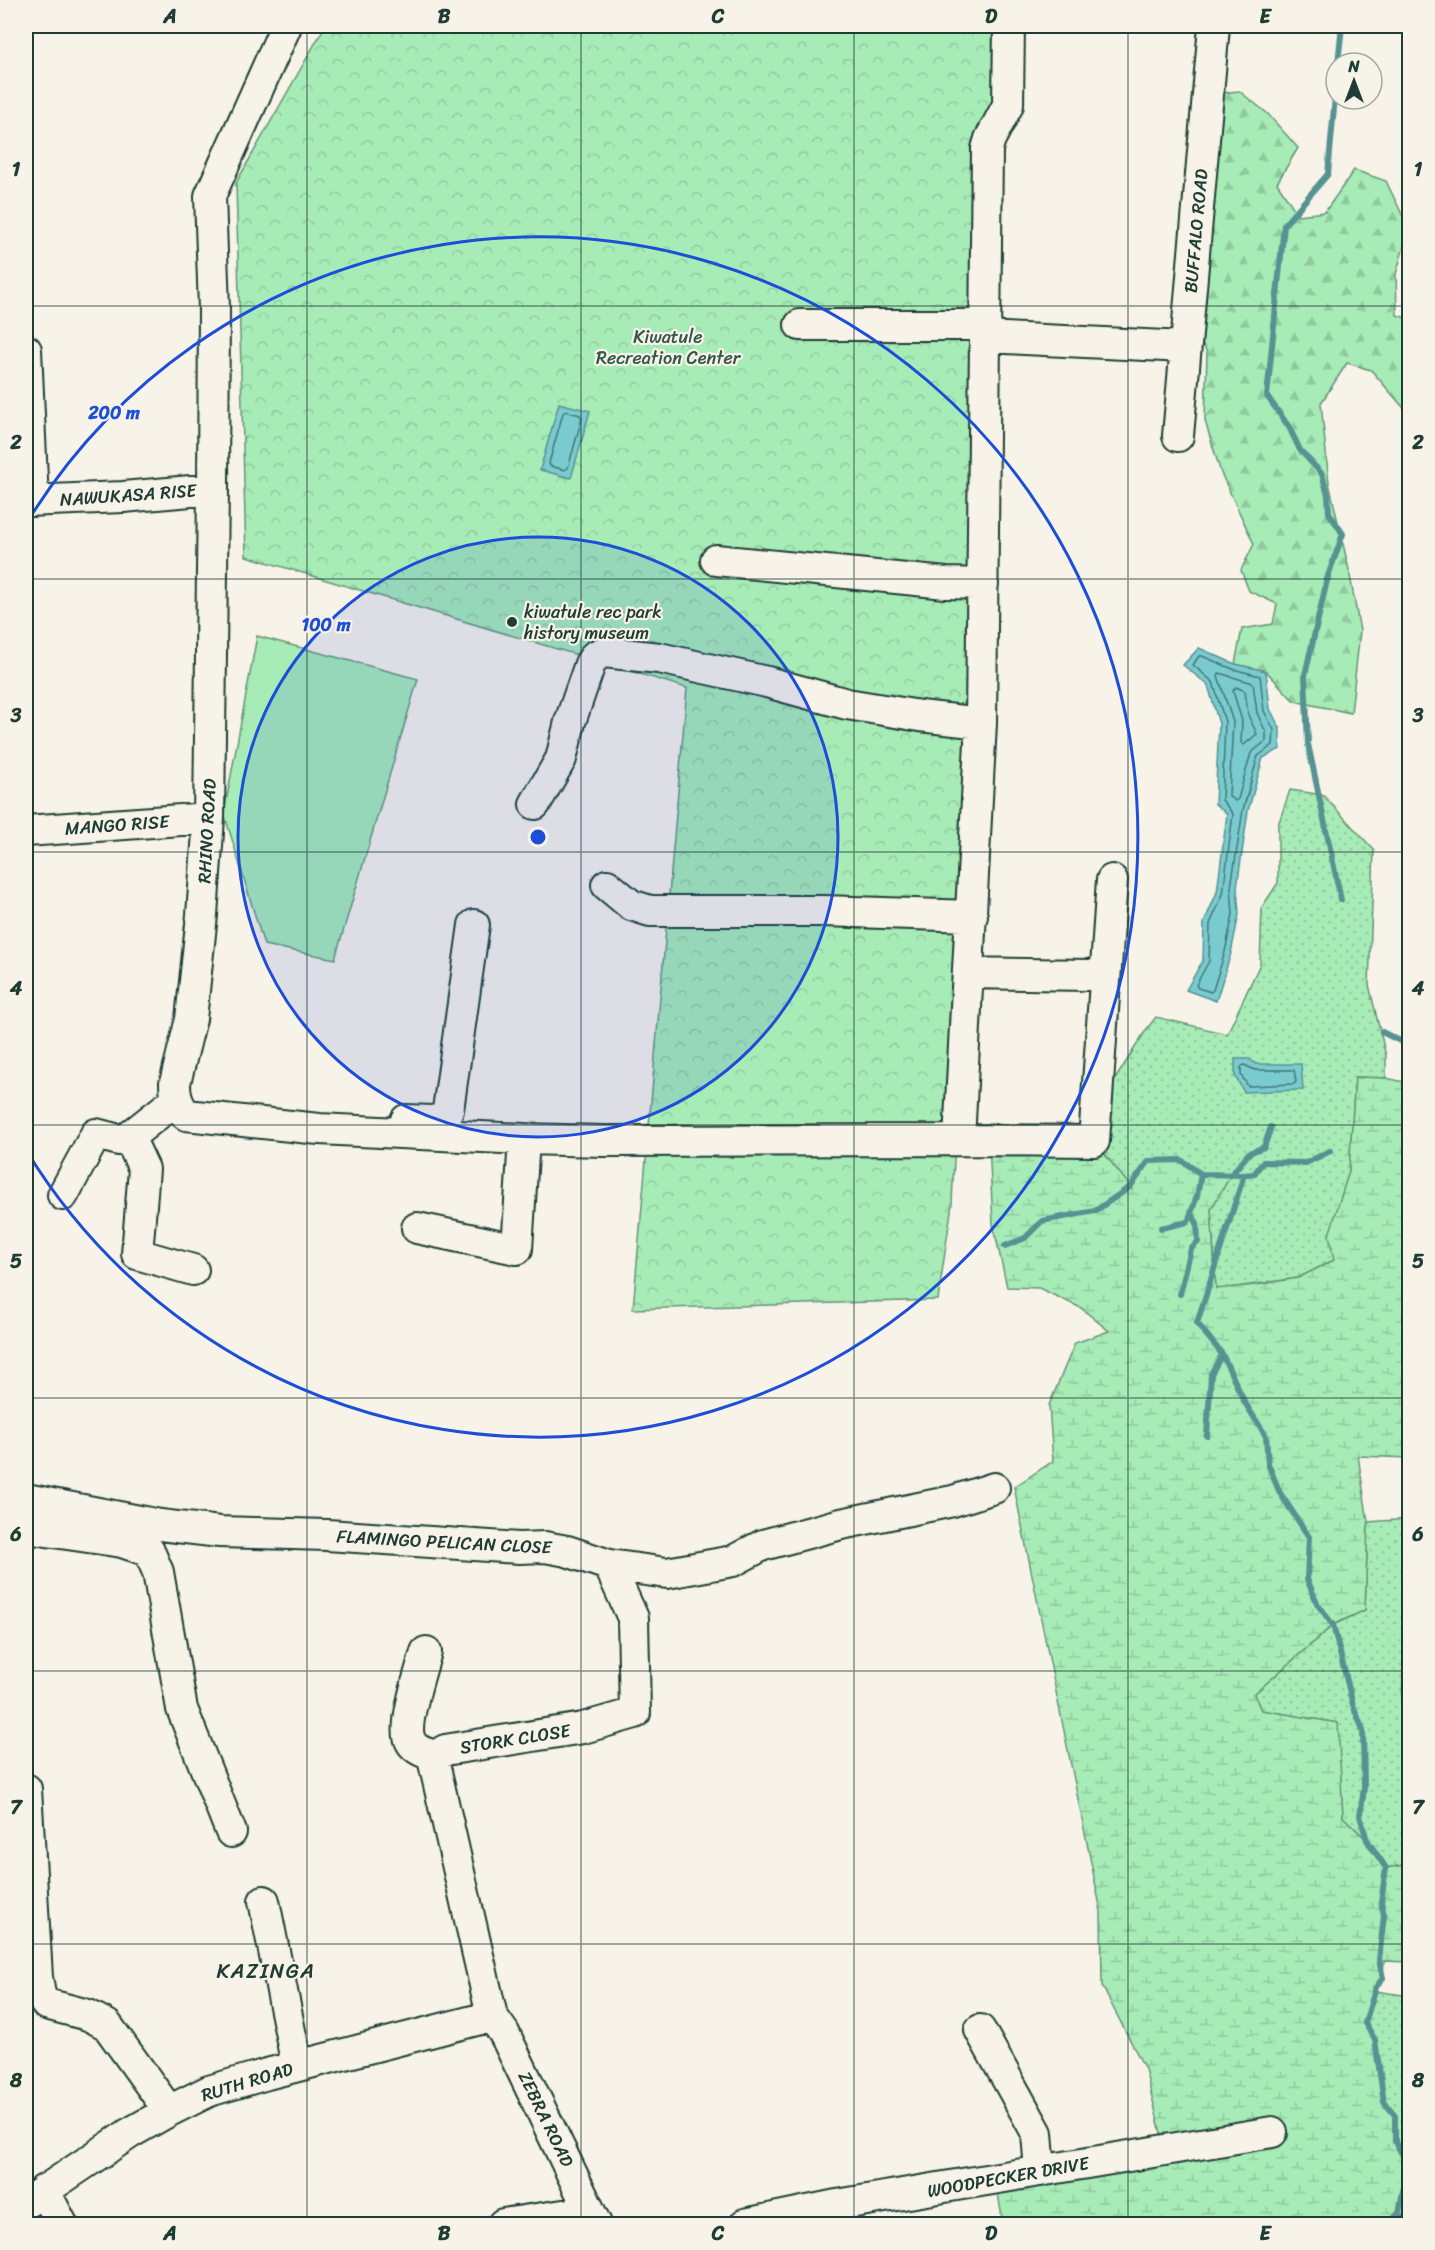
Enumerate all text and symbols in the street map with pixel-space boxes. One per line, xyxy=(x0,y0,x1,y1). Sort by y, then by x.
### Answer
text: A xyxy=(162,0,177,34)
text: B xyxy=(438,0,451,34)
text: C xyxy=(711,0,725,34)
text: D xyxy=(985,0,998,34)
text: E xyxy=(1259,0,1272,34)
north arrow xyxy=(1324,51,1384,111)
text: N xyxy=(1347,52,1360,81)
text: 1 xyxy=(12,152,21,187)
text: 1 xyxy=(1414,152,1423,187)
street label: BUFFALO ROAD xyxy=(1175,167,1217,294)
park label: Kiwatule Recreation Center xyxy=(596,321,742,374)
text: 200 m xyxy=(87,397,140,429)
text: 2 xyxy=(9,425,22,460)
text: 2 xyxy=(1411,425,1424,460)
street label: NAWUKASA RISE xyxy=(59,474,198,516)
place label: kiwatule rec park history museum xyxy=(523,596,662,649)
text: 100 m xyxy=(302,609,351,641)
marker: kiwatule rec park history museum xyxy=(505,615,519,629)
text: 3 xyxy=(10,698,22,733)
text: 3 xyxy=(1412,698,1424,733)
street label: RHINO ROAD xyxy=(188,778,226,884)
street label: MANGO RISE xyxy=(64,805,171,845)
centre of rings xyxy=(528,827,548,847)
text: 4 xyxy=(9,971,23,1006)
text: 4 xyxy=(1411,971,1425,1006)
text: 5 xyxy=(10,1244,22,1279)
text: 5 xyxy=(1412,1244,1424,1279)
text: 6 xyxy=(9,1517,22,1552)
text: 6 xyxy=(1411,1517,1424,1552)
street label: FLAMINGO PELICAN CLOSE xyxy=(336,1520,553,1564)
street label: STORK CLOSE xyxy=(457,1714,574,1764)
text: 7 xyxy=(10,1790,23,1825)
text: 7 xyxy=(1412,1790,1425,1825)
district label: KAZINGA xyxy=(216,1952,316,1990)
street label: RUTH ROAD xyxy=(197,2053,297,2111)
text: 8 xyxy=(9,2063,23,2098)
text: 8 xyxy=(1411,2063,1425,2098)
street label: ZEBRA ROAD xyxy=(509,2065,583,2173)
street label: WOODPECKER DRIVE xyxy=(925,2147,1092,2207)
text: A xyxy=(162,2216,177,2250)
text: B xyxy=(438,2216,451,2250)
text: C xyxy=(711,2216,725,2250)
text: D xyxy=(985,2216,998,2250)
text: E xyxy=(1259,2216,1272,2250)

